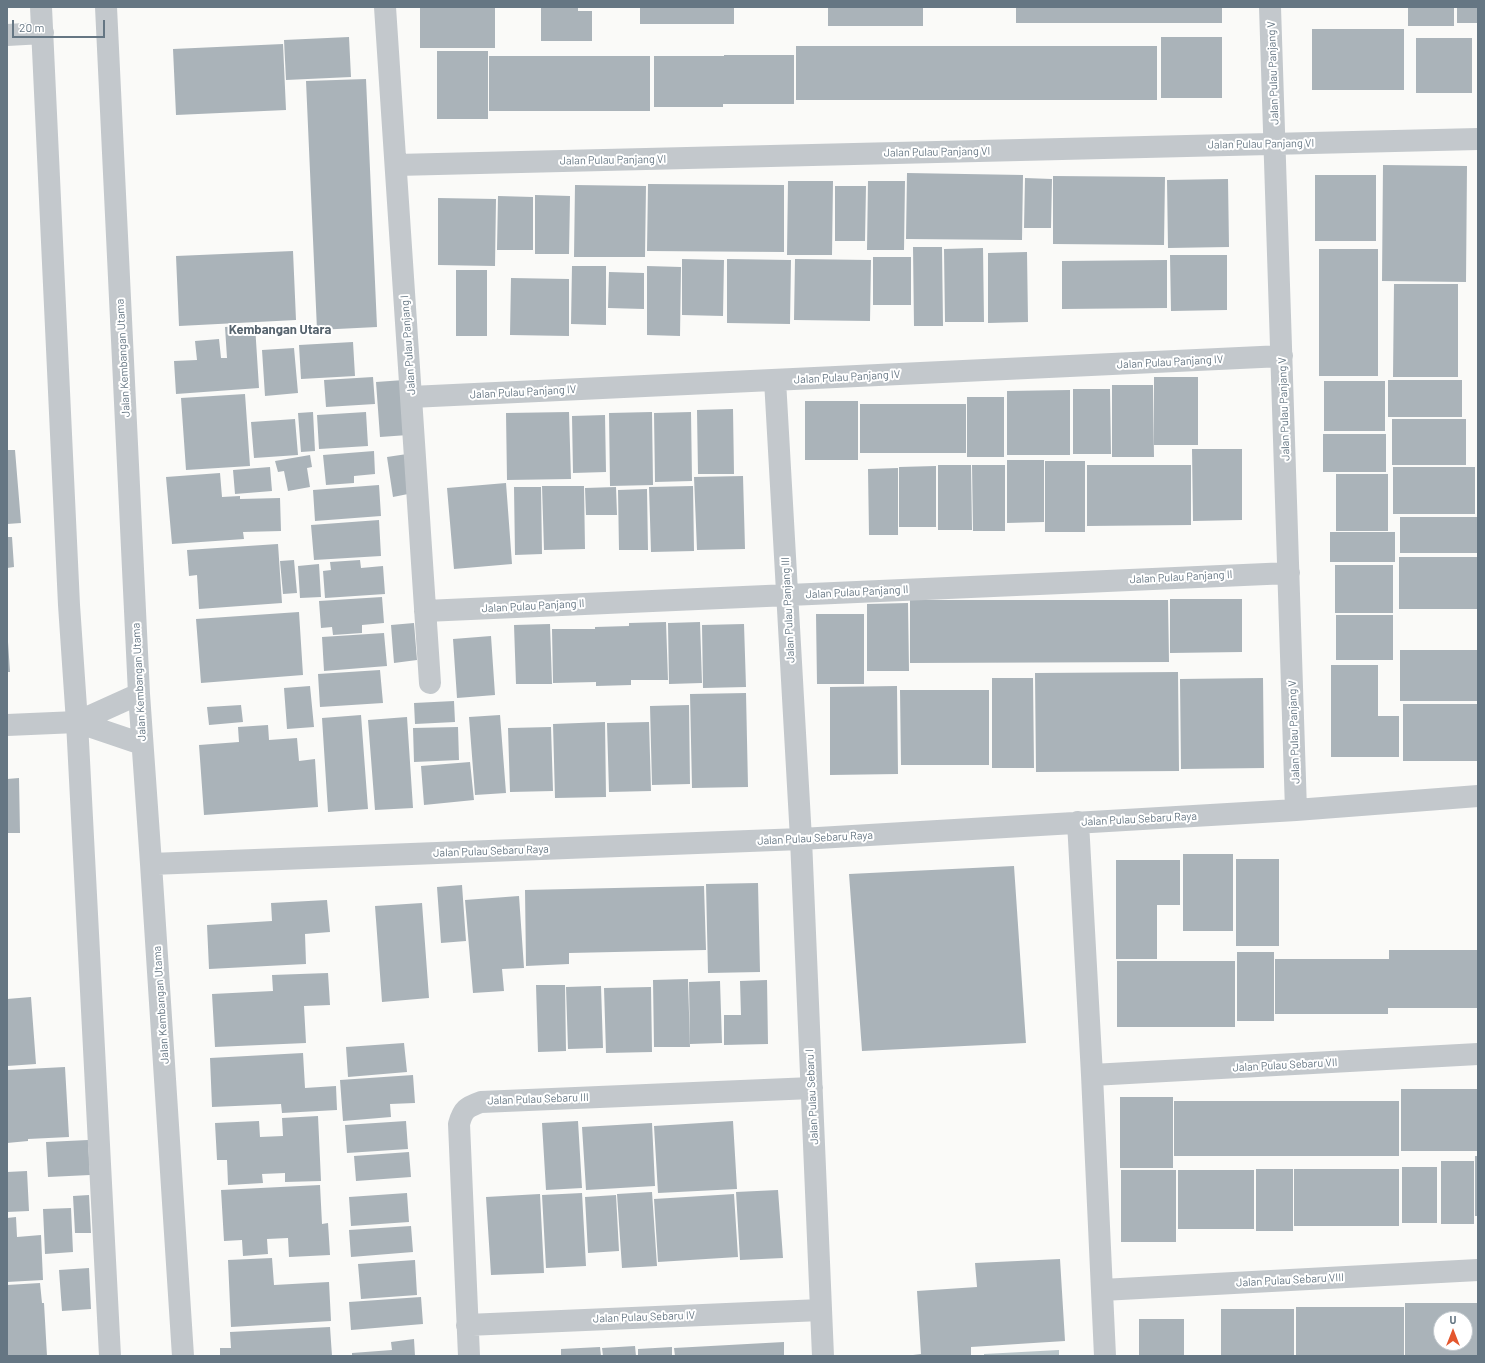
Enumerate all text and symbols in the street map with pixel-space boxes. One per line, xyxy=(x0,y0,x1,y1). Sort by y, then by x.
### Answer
scale bar xyxy=(14,12,107,38)
text: 20 m xyxy=(19,20,45,34)
street label: Jalan Pulau Panjang V xyxy=(1265,21,1281,125)
street label: Jalan Pulau Panjang VI xyxy=(1208,136,1314,152)
street label: Jalan Pulau Panjang VI xyxy=(884,144,990,160)
street label: Jalan Pulau Panjang VI xyxy=(560,152,666,168)
street label: Jalan Pulau Panjang I xyxy=(398,295,418,395)
street label: Jalan Kembangan Utama xyxy=(113,299,133,417)
district label: Kembangan Utara xyxy=(229,322,331,338)
street label: Jalan Pulau Panjang IV xyxy=(1116,353,1224,371)
street label: Jalan Pulau Panjang V xyxy=(1276,357,1292,461)
street label: Jalan Pulau Panjang IV xyxy=(793,368,901,386)
street label: Jalan Pulau Panjang IV xyxy=(469,383,577,401)
street label: Jalan Pulau Panjang III xyxy=(779,557,797,663)
street label: Jalan Pulau Panjang II xyxy=(1129,568,1233,586)
street label: Jalan Pulau Panjang II xyxy=(805,583,909,601)
street label: Jalan Pulau Panjang II xyxy=(481,597,585,615)
street label: Jalan Kembangan Utama xyxy=(129,623,149,741)
street label: Jalan Pulau Panjang V xyxy=(1286,680,1302,784)
street label: Jalan Pulau Sebaru Raya xyxy=(1081,809,1197,829)
street label: Jalan Pulau Sebaru Raya xyxy=(757,828,873,848)
street label: Jalan Pulau Sebaru Raya xyxy=(433,842,549,860)
street label: Jalan Kembangan Utama xyxy=(150,945,172,1065)
street label: Jalan Pulau Sebaru I xyxy=(803,1049,821,1145)
street label: Jalan Pulau Sebaru VII xyxy=(1232,1056,1338,1074)
street label: Jalan Pulau Sebaru III xyxy=(487,1091,589,1107)
street label: Jalan Pulau Sebaru VIII xyxy=(1236,1271,1344,1289)
street label: Jalan Pulau Sebaru IV xyxy=(593,1309,695,1325)
north arrow xyxy=(1433,1311,1473,1351)
text: U xyxy=(1450,1313,1456,1326)

